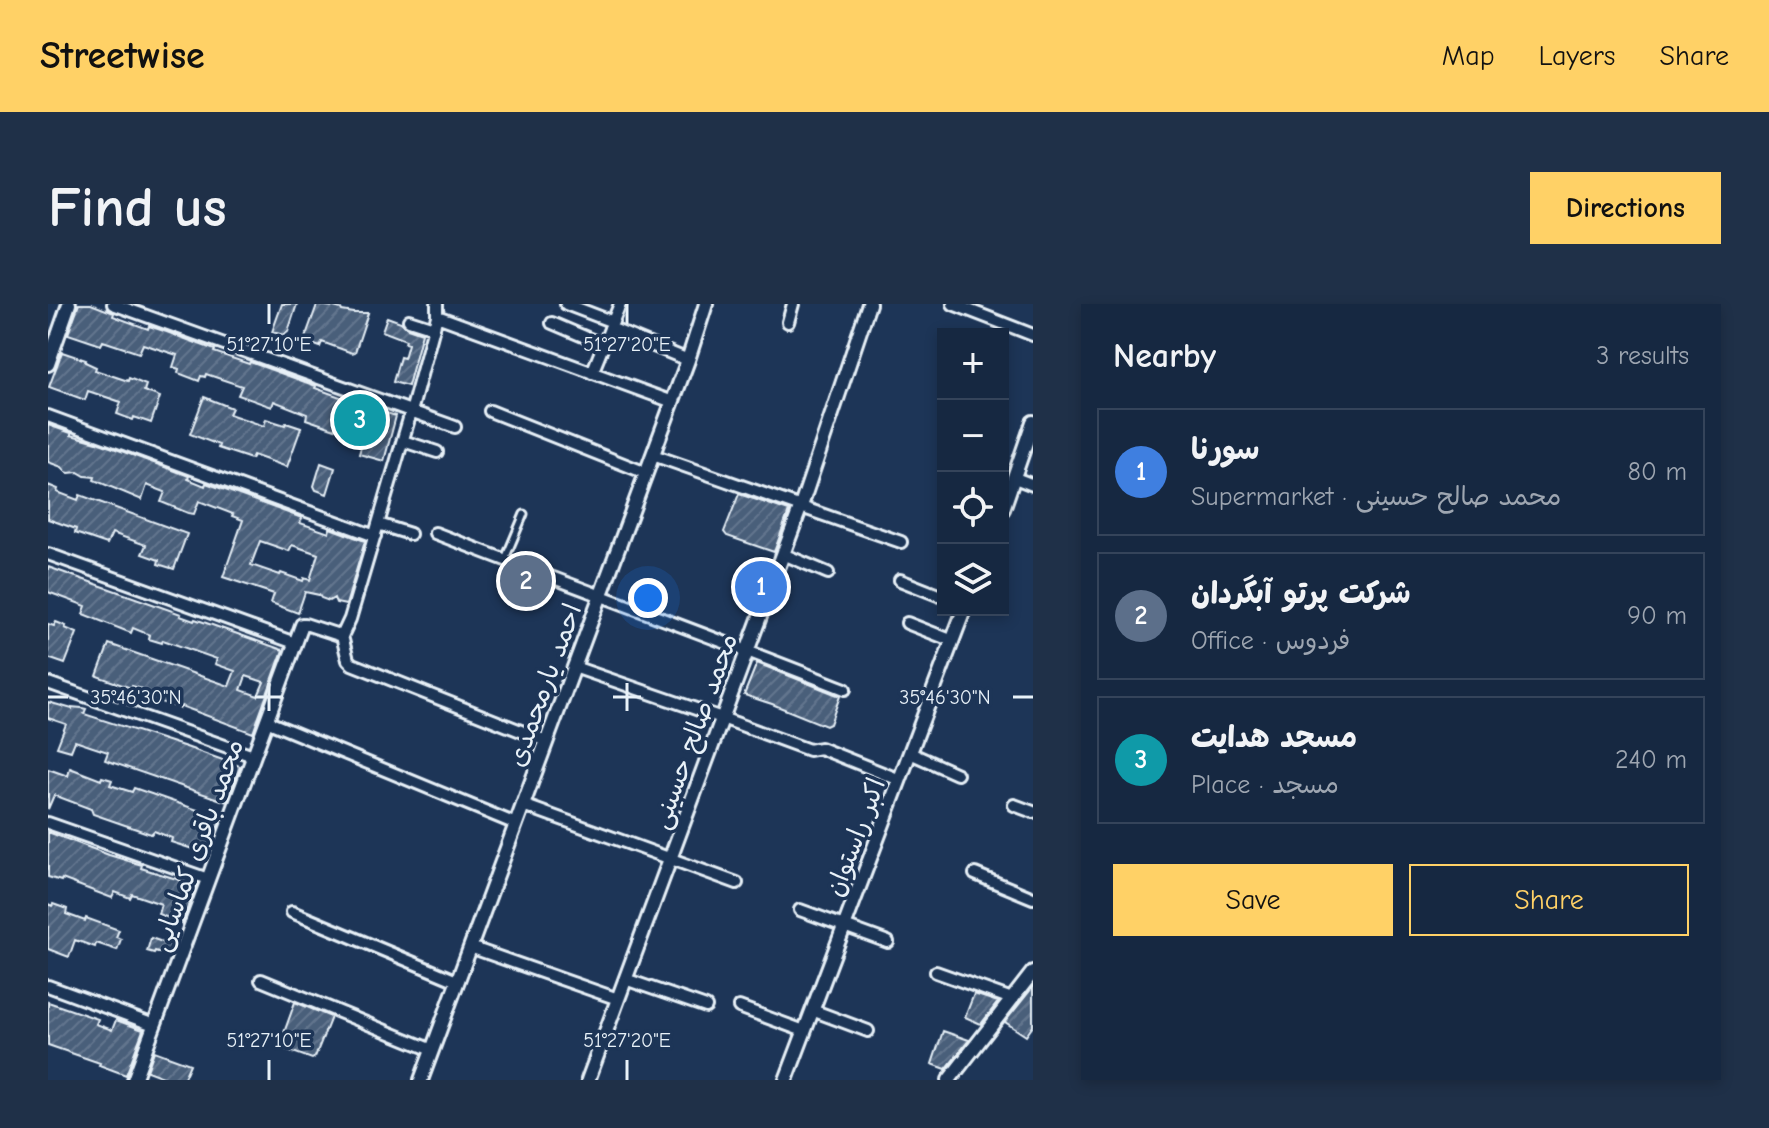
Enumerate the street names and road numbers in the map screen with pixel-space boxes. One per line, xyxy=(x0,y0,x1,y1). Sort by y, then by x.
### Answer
street label: احمد یارمحمدی xyxy=(502,600,588,771)
street label: محمد صالح حسینی xyxy=(646,630,746,834)
street label: محمد باقری کماسایی xyxy=(146,735,251,956)
street label: اکبر راستوان xyxy=(820,774,892,901)

